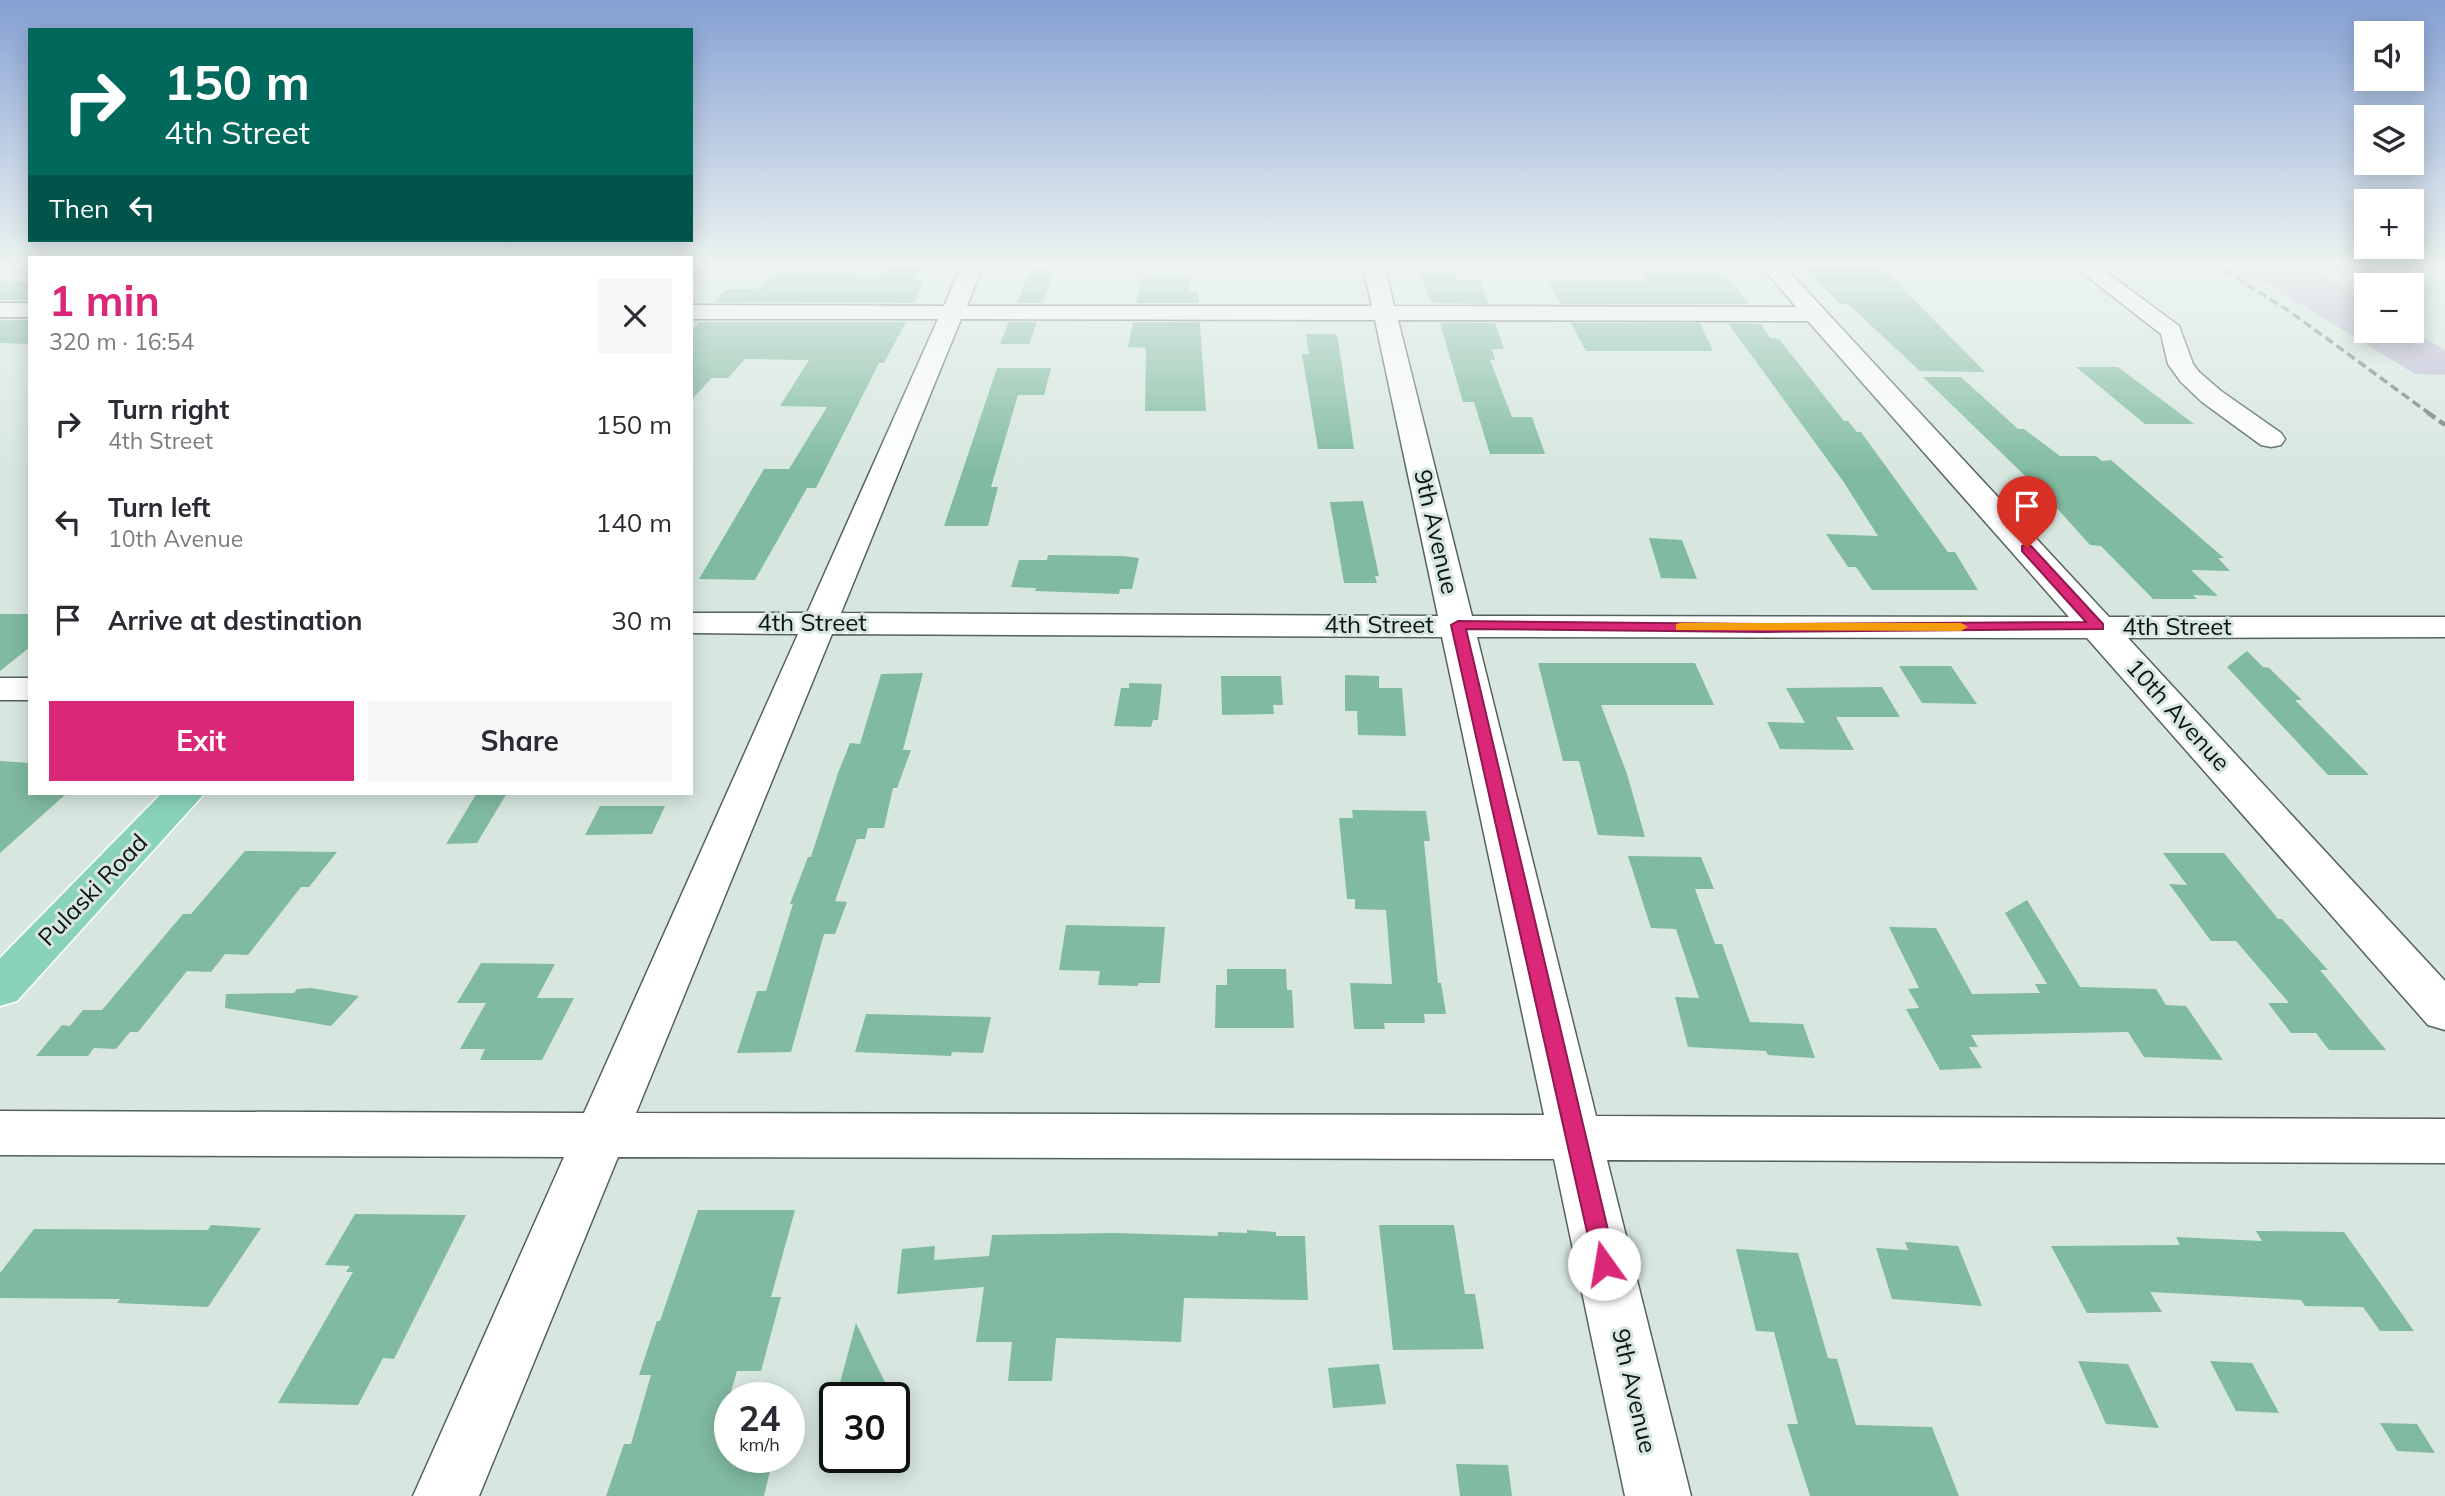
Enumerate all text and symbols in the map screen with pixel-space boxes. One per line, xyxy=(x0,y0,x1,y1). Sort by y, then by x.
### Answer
map controls xyxy=(2354,21,2424,343)
button: sound xyxy=(2354,21,2424,91)
text: 150 m xyxy=(164,51,310,112)
icon: right xyxy=(49,56,140,147)
button: layers xyxy=(2354,105,2424,175)
text: 4th Street xyxy=(164,112,310,152)
icon: left xyxy=(123,189,161,227)
button: + xyxy=(2354,189,2424,259)
text: Then xyxy=(49,192,109,225)
button: − xyxy=(2354,273,2424,343)
text: 1 min xyxy=(49,274,160,327)
button: close xyxy=(598,279,672,353)
text: 320 m · 16:54 xyxy=(49,327,194,356)
text: Turn right xyxy=(108,393,229,426)
icon: right xyxy=(49,405,87,443)
text: 150 m xyxy=(596,408,672,441)
text: 4th Street xyxy=(108,426,213,455)
street label: 9th Avenue xyxy=(1408,467,1466,597)
pin xyxy=(1997,476,2057,548)
icon: arrive xyxy=(2008,487,2046,525)
text: Turn left xyxy=(108,491,210,524)
icon: left xyxy=(49,503,87,541)
text: 140 m xyxy=(596,506,672,539)
text: 10th Avenue xyxy=(108,524,243,553)
icon: arrive xyxy=(49,601,87,639)
text: Arrive at destination xyxy=(108,604,363,637)
text: 30 m xyxy=(611,604,672,637)
street label: 4th Street xyxy=(757,607,867,637)
street label: 4th Street xyxy=(1324,609,1434,639)
street label: 4th Street xyxy=(2122,611,2232,641)
street label: 10th Avenue xyxy=(2120,652,2237,777)
button: Exit xyxy=(49,701,354,781)
button: Share xyxy=(368,701,672,781)
street label: Pulaski Road xyxy=(31,827,153,952)
position arrow xyxy=(1567,1227,1641,1301)
street label: 9th Avenue xyxy=(1606,1326,1664,1456)
speed limit sign: 30 xyxy=(819,1382,910,1473)
text: 24 xyxy=(738,1396,781,1440)
text: km/h xyxy=(739,1433,780,1456)

